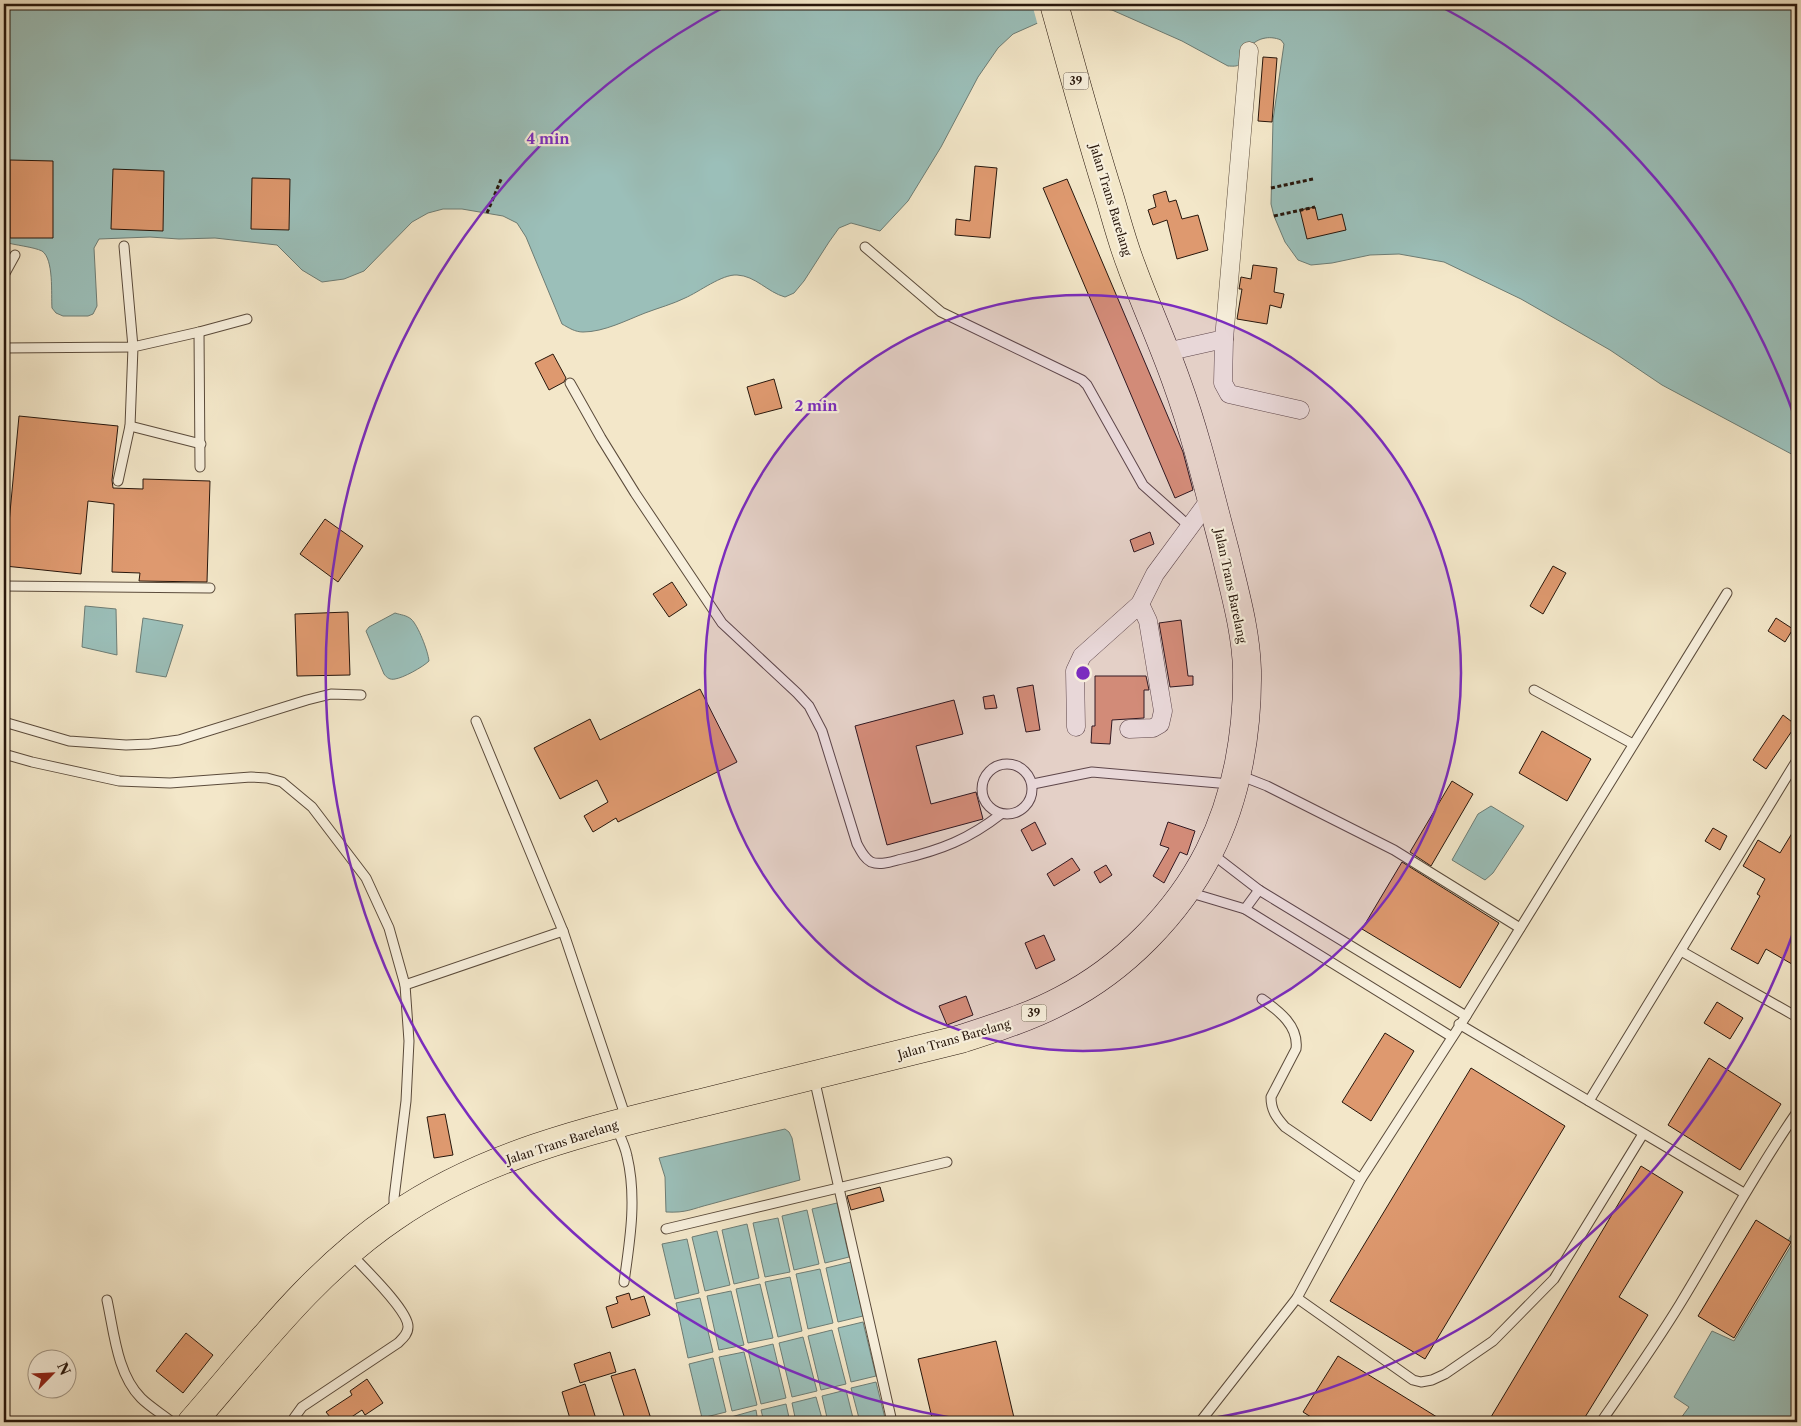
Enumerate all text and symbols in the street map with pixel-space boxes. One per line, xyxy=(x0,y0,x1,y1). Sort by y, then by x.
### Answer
road number: 39 xyxy=(1064,72,1088,90)
text: 4 min xyxy=(526,129,570,148)
street label: Jalan Trans Barelang xyxy=(1086,140,1135,258)
text: 2 min xyxy=(794,396,838,415)
street label: Jalan Trans Barelang xyxy=(1211,526,1251,645)
centre of rings xyxy=(1074,664,1092,682)
road number: 39 xyxy=(1022,1004,1046,1021)
street label: Jalan Trans Barelang xyxy=(894,1016,1013,1063)
street label: Jalan Trans Barelang xyxy=(502,1117,620,1168)
north arrow xyxy=(28,1348,78,1398)
text: N xyxy=(53,1359,75,1378)

